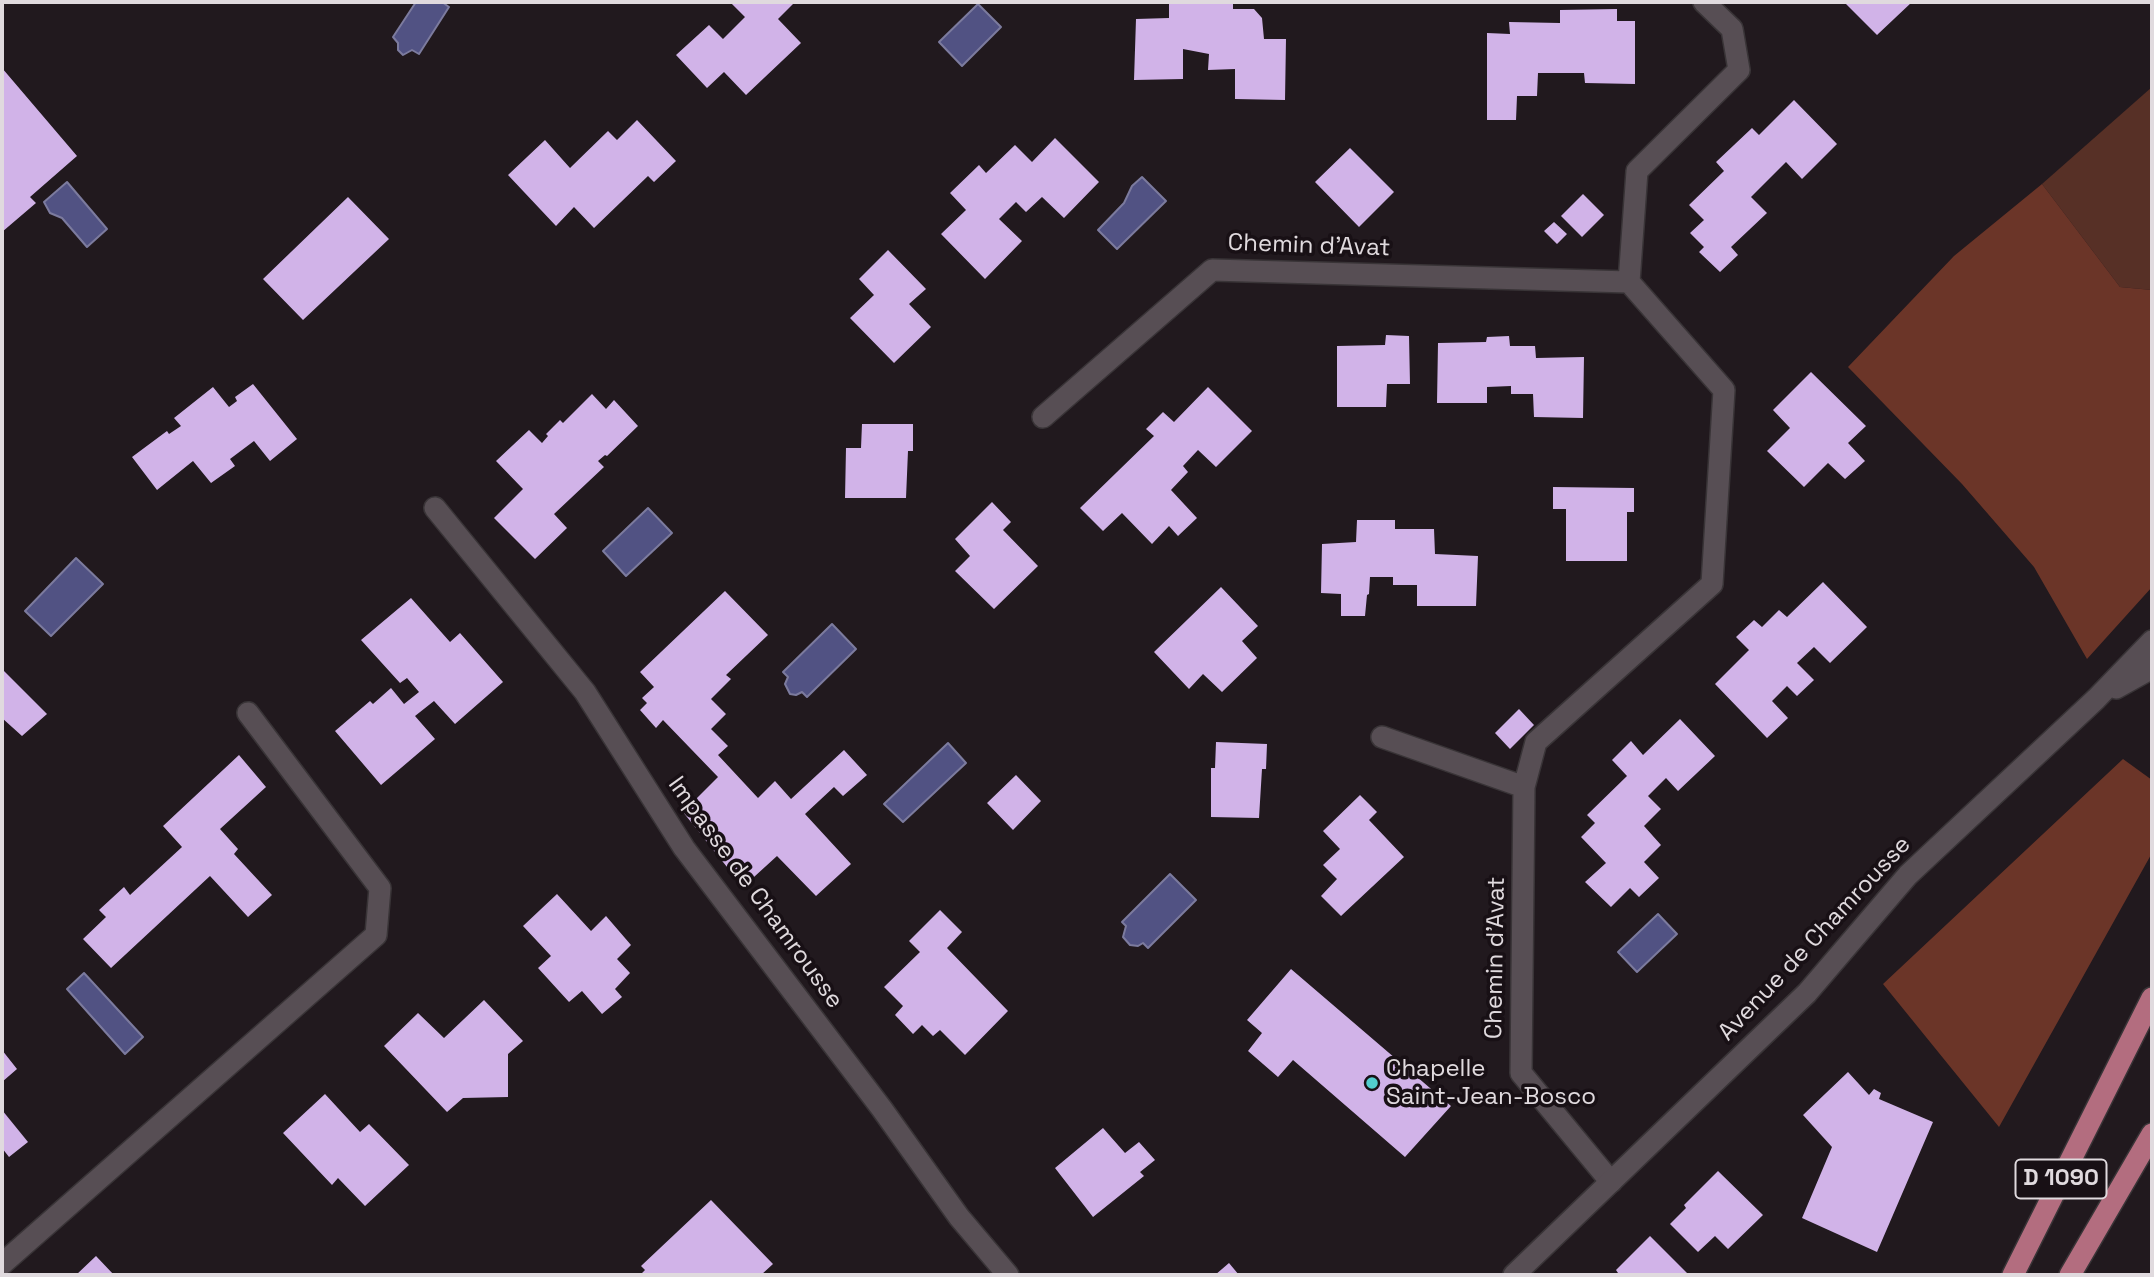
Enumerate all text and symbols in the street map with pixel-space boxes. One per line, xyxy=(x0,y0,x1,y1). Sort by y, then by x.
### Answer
street label: Chemin d'Avat xyxy=(1227,229,1391,263)
street label: Impasse de Chamrousse xyxy=(661,772,849,1014)
street label: Avenue de Chamrousse xyxy=(1713,831,1917,1047)
street label: Chemin d'Avat xyxy=(1480,877,1512,1039)
place label: Chapelle Saint-Jean-Bosco xyxy=(1386,1055,1596,1111)
marker: Chapelle Saint-Jean-Bosco xyxy=(1364,1075,1380,1091)
road number: D 1090 xyxy=(2016,1160,2106,1198)

